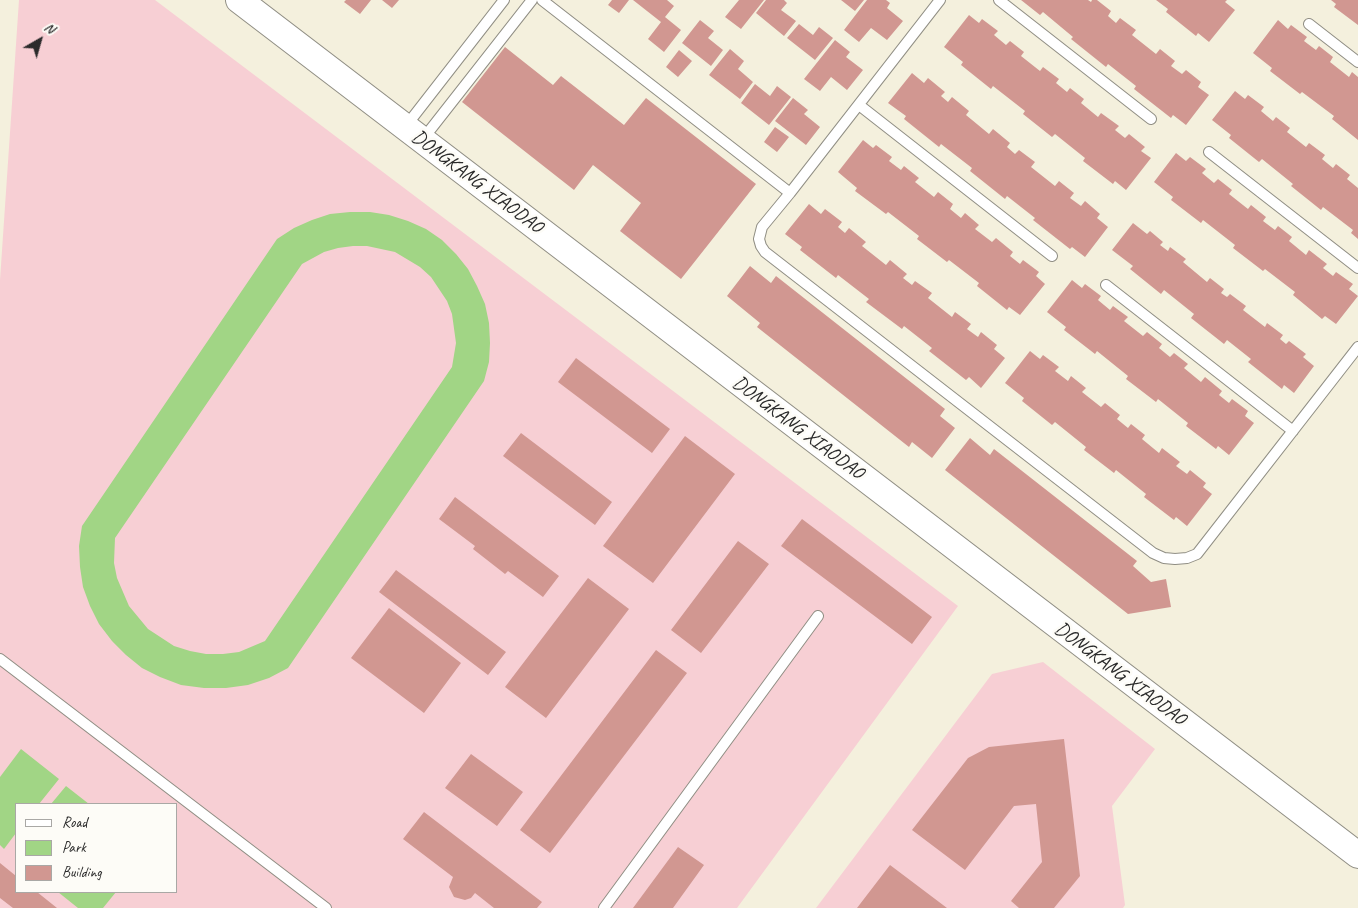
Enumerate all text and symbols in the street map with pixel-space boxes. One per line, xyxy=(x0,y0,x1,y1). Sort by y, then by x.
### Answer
north arrow xyxy=(15,15,65,65)
text: N xyxy=(41,18,58,37)
street label: DONGKANG XIAODAO xyxy=(407,125,547,239)
street label: DONGKANG XIAODAO xyxy=(728,371,868,485)
street label: DONGKANG XIAODAO xyxy=(1050,617,1190,731)
legend xyxy=(15,803,178,893)
text: Road xyxy=(62,813,87,832)
text: Park xyxy=(62,838,86,857)
text: Building xyxy=(62,863,101,882)

